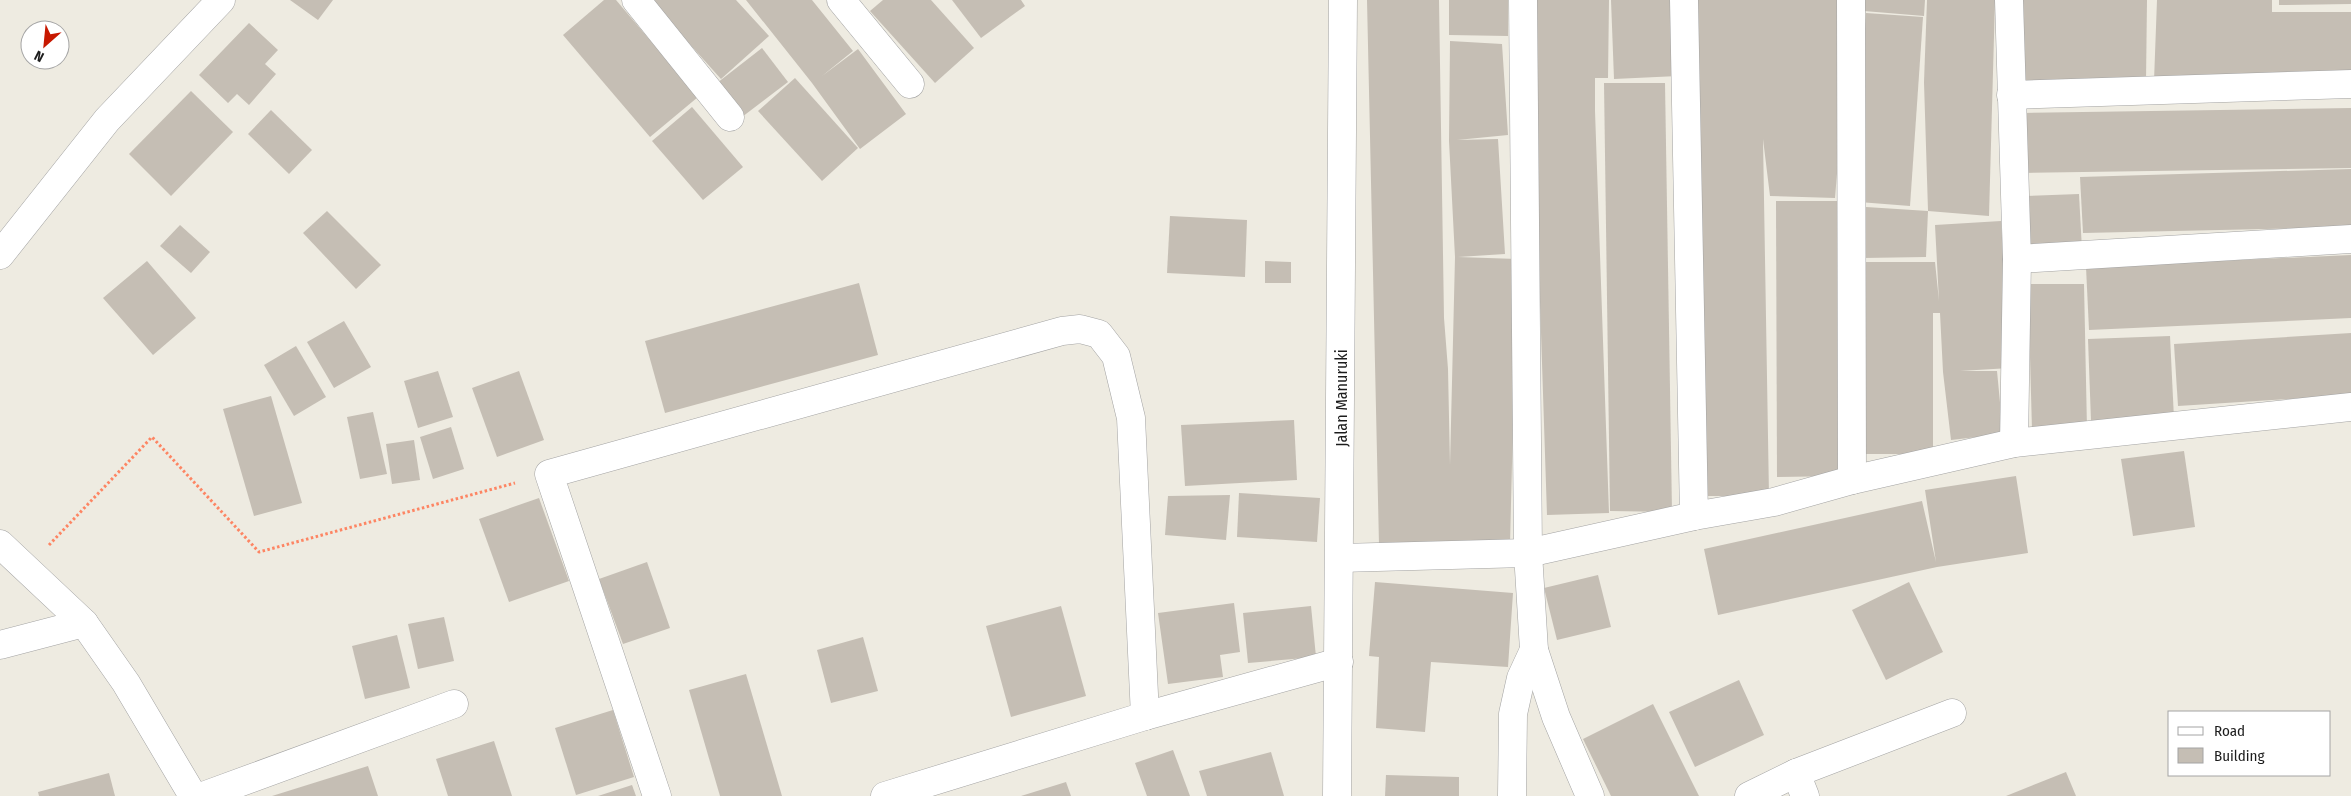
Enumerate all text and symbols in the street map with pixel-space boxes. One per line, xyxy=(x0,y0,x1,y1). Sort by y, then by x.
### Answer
north arrow xyxy=(20,20,70,70)
text: N xyxy=(32,47,47,66)
street label: Jalan Manuruki xyxy=(1332,349,1351,447)
legend xyxy=(2168,711,2331,776)
text: Road xyxy=(2214,722,2245,740)
text: Building xyxy=(2214,747,2265,765)

